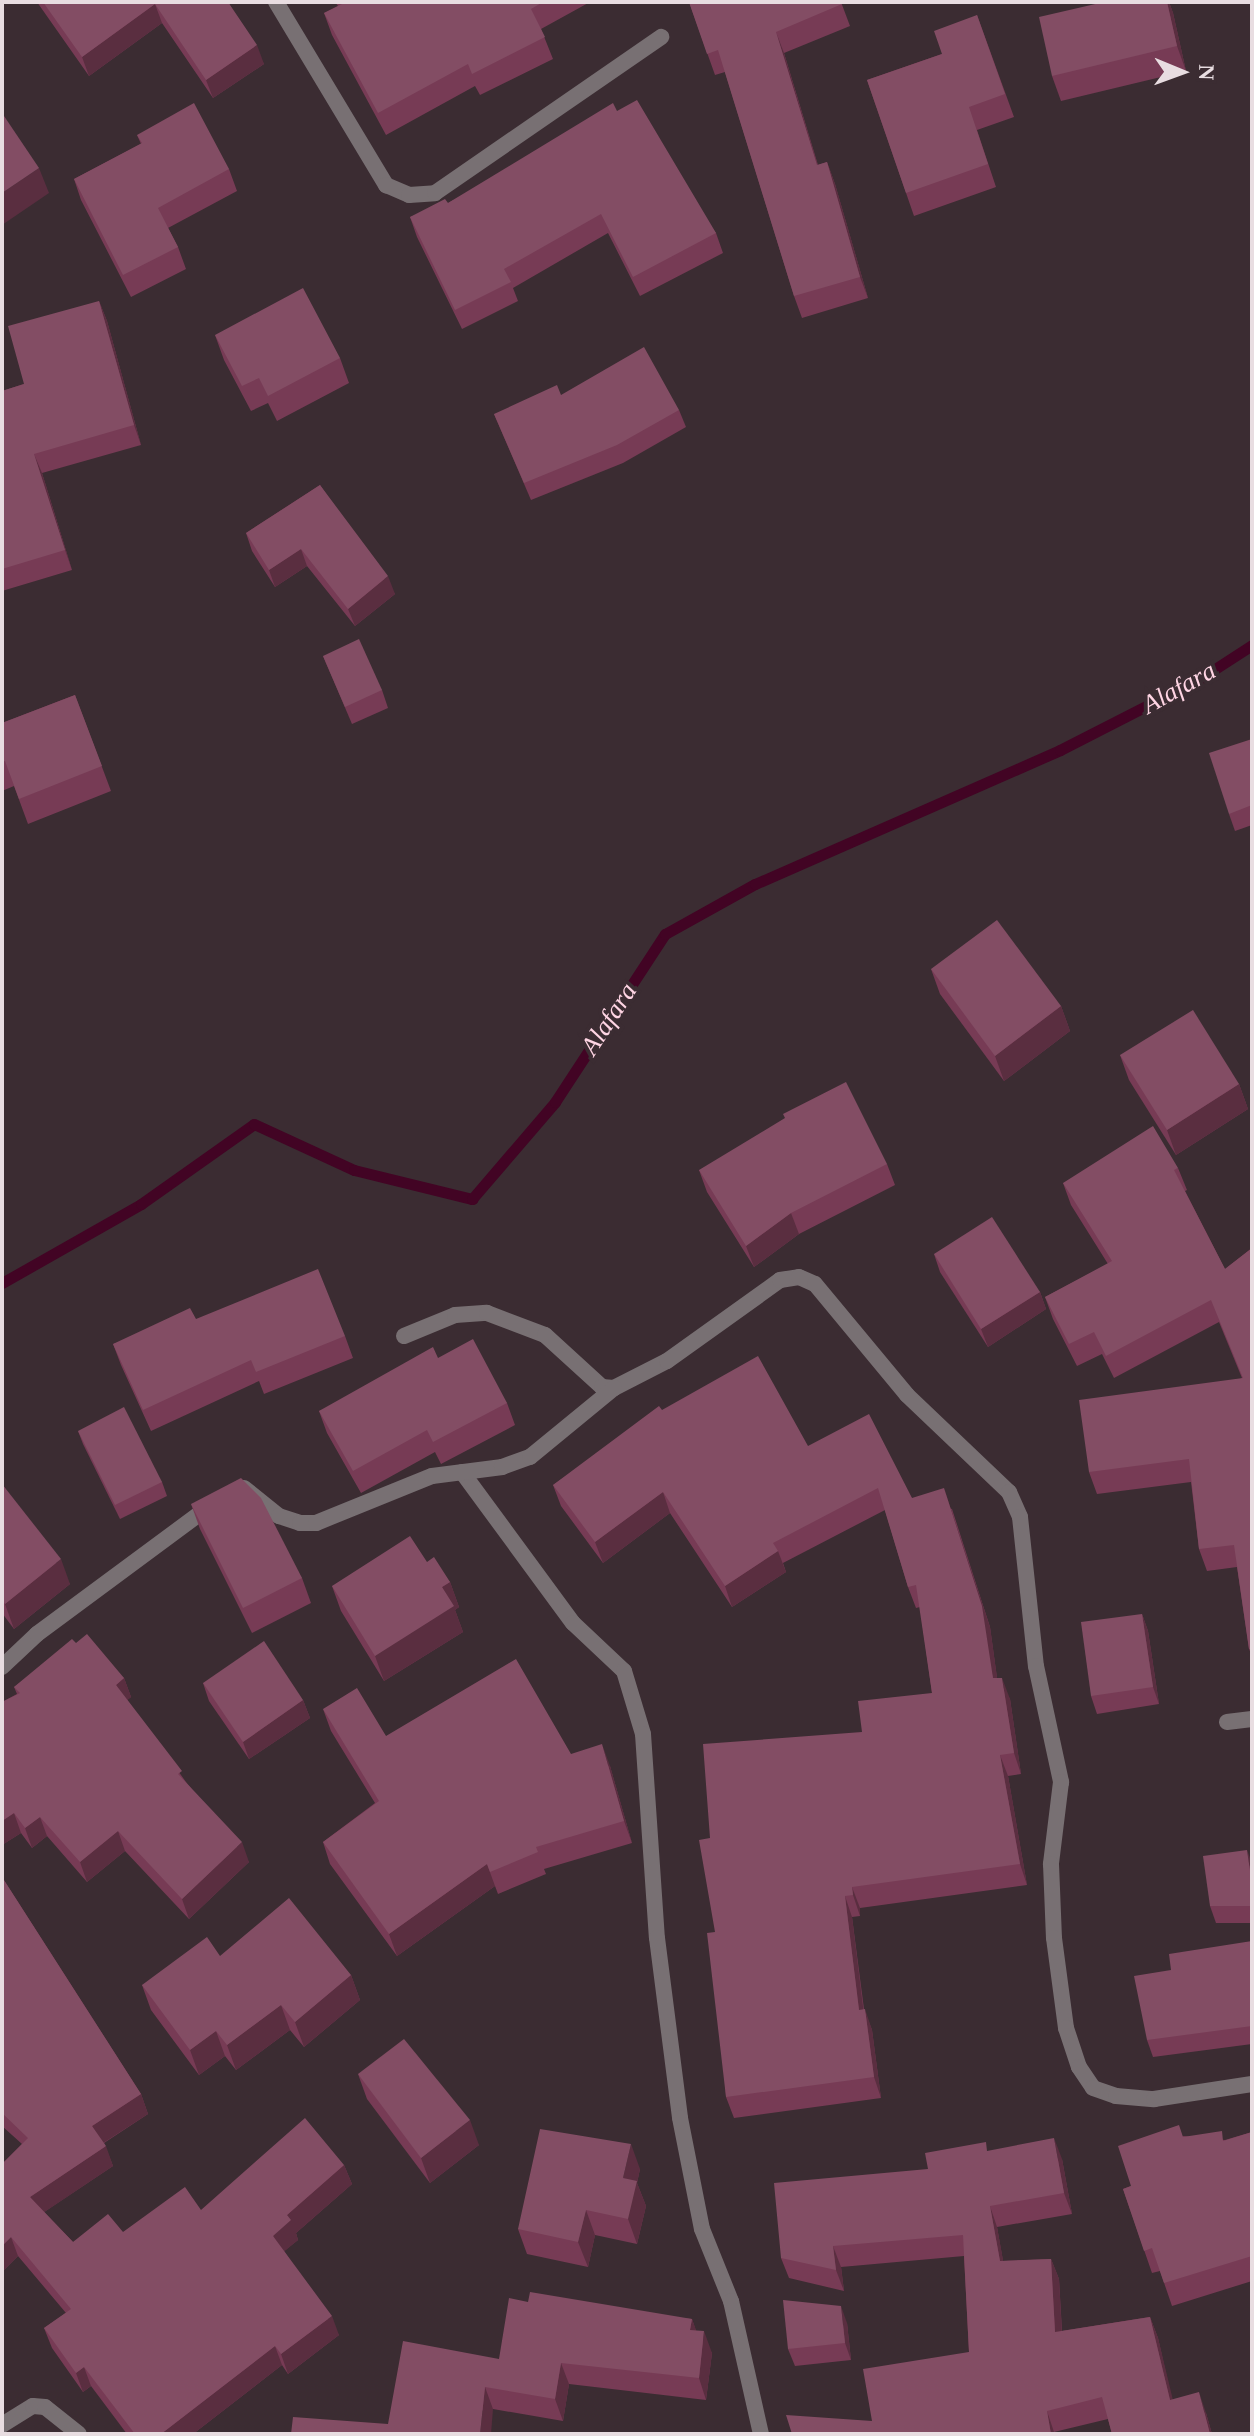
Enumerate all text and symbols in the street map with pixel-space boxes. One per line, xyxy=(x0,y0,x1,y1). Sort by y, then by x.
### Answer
north arrow xyxy=(1142,32,1222,112)
text: N xyxy=(1194,64,1219,81)
water label: Alafara xyxy=(1137,655,1221,721)
water label: Alafara xyxy=(574,977,644,1061)

